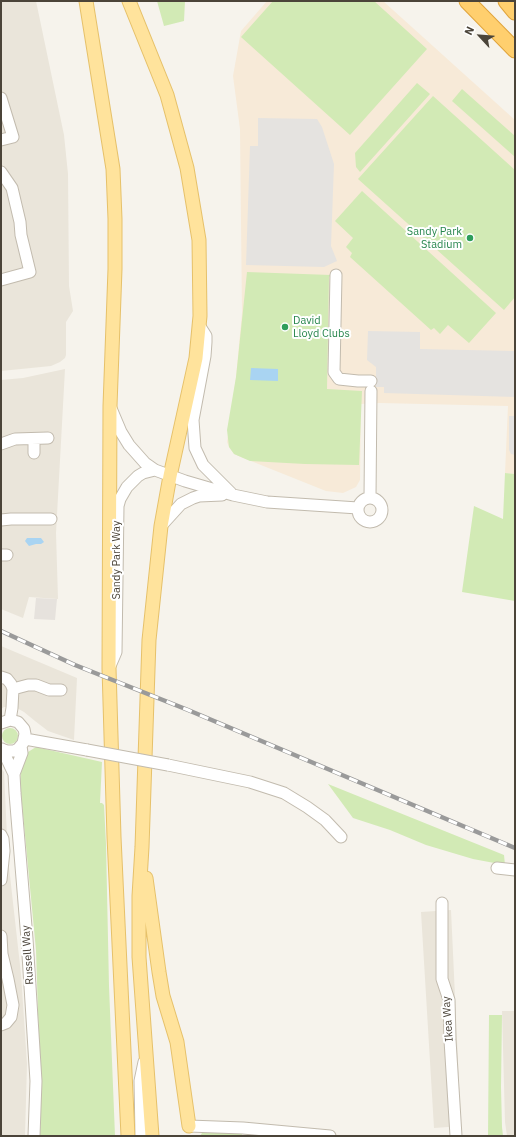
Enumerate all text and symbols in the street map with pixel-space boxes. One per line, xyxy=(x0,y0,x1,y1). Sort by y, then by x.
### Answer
north arrow xyxy=(460,16,500,56)
text: N xyxy=(461,24,477,37)
place label: Sandy Park Stadium xyxy=(407,225,462,251)
marker: Sandy Park Stadium xyxy=(465,233,475,243)
place label: David Lloyd Clubs xyxy=(293,314,350,340)
marker: David Lloyd Clubs xyxy=(280,322,290,332)
street label: Sandy Park Way xyxy=(110,521,124,599)
street label: Russell Way xyxy=(19,925,37,985)
street label: Ikea Way xyxy=(440,996,456,1042)

